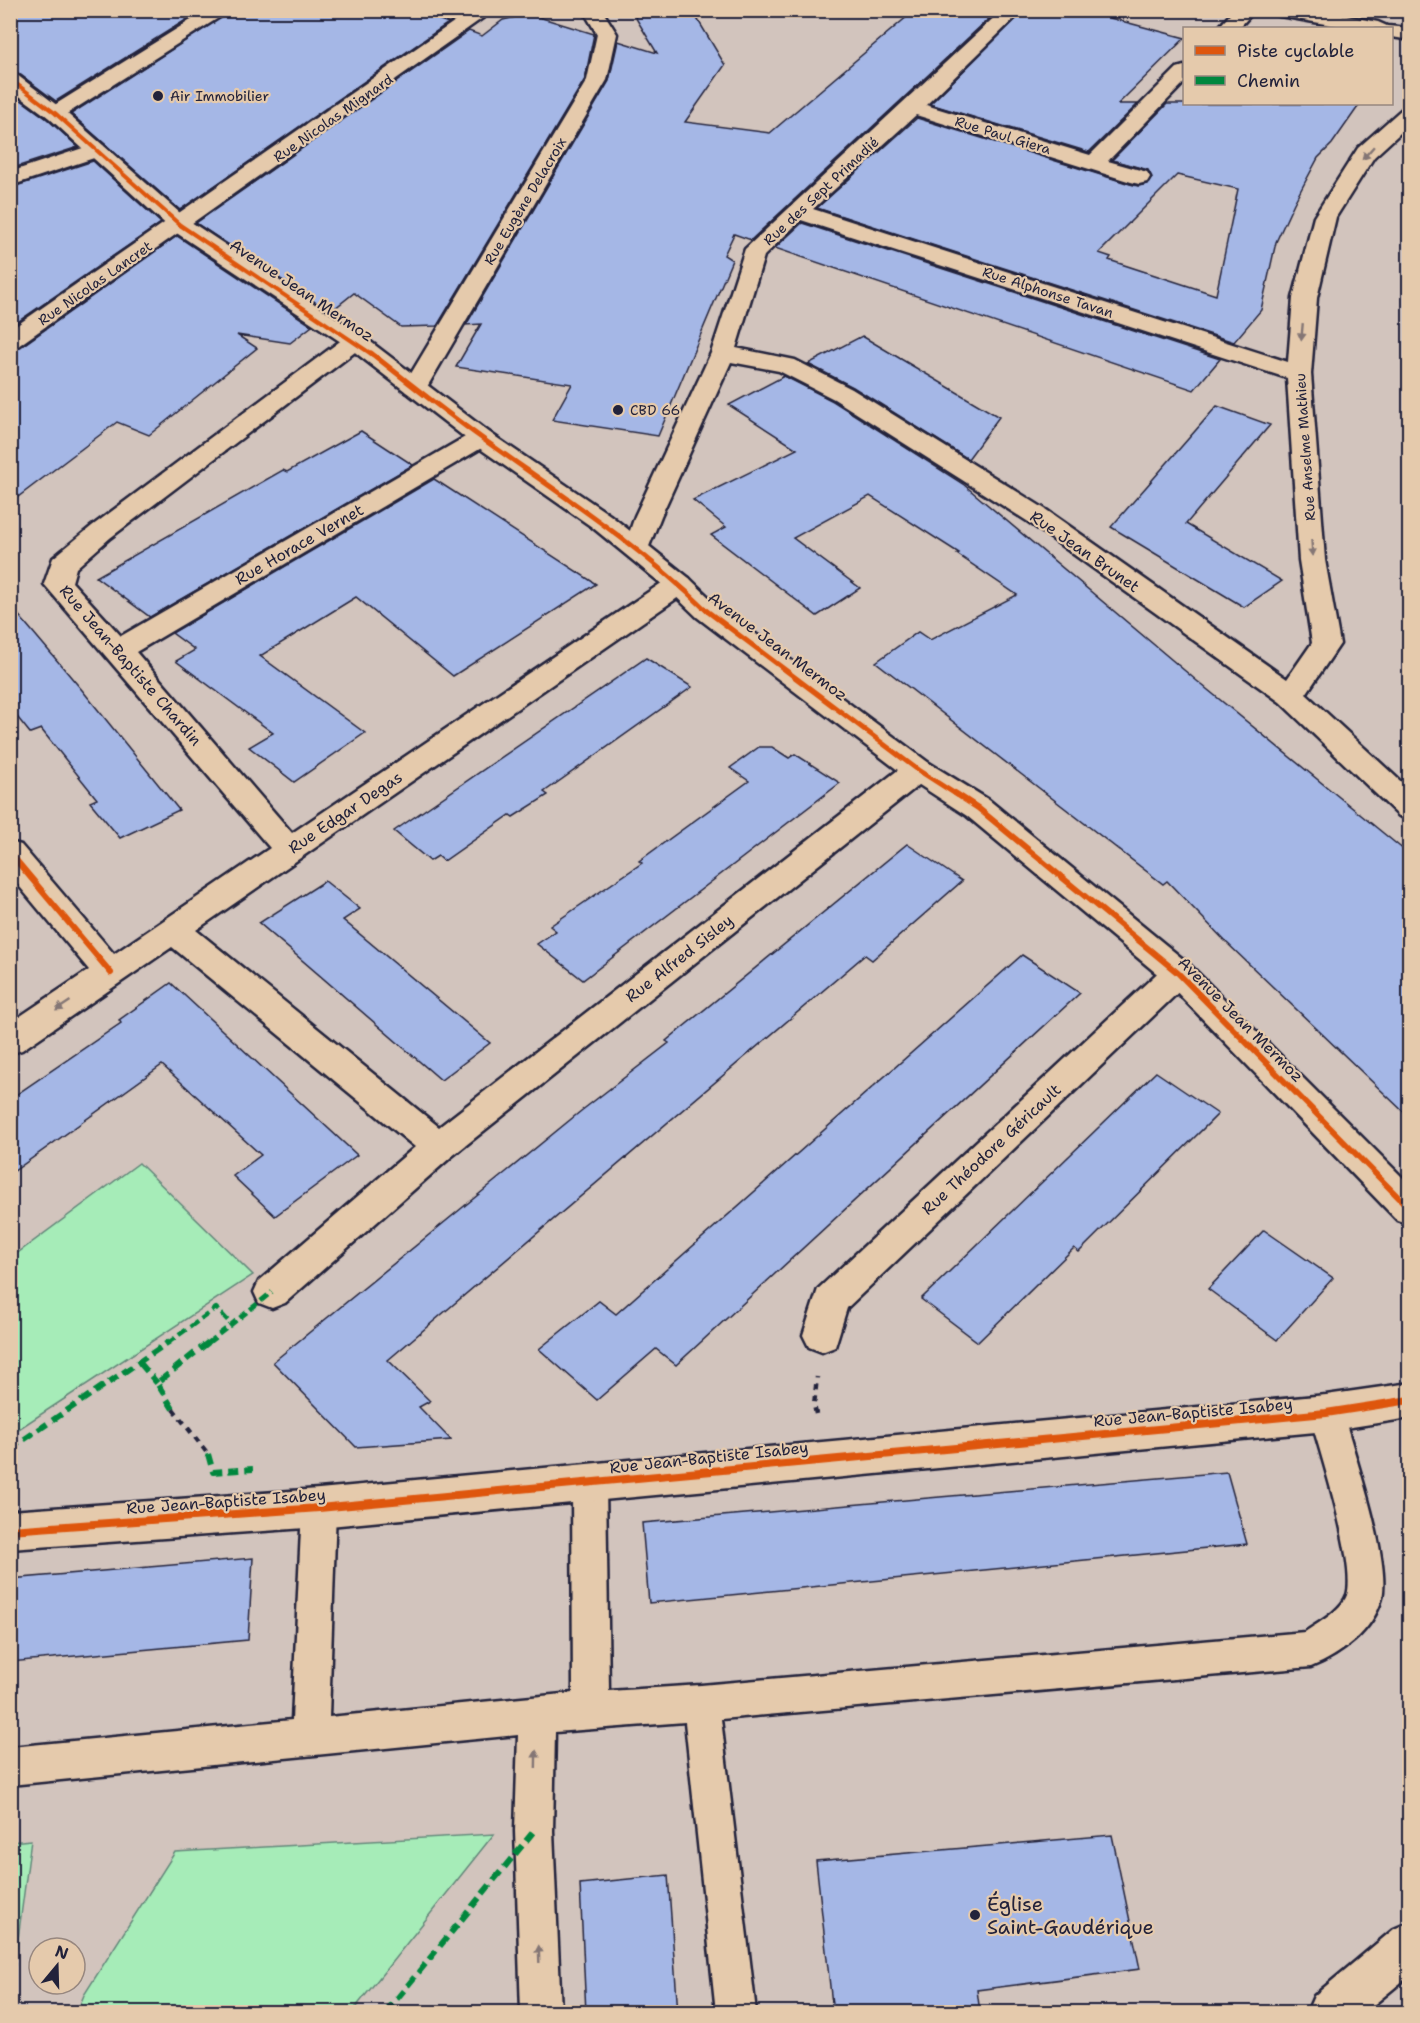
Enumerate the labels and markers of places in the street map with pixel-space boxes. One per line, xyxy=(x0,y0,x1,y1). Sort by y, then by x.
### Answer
place label: Air Immobilier xyxy=(170,87,269,105)
marker: Air Immobilier xyxy=(151,89,165,103)
place label: CBD 66 xyxy=(630,401,680,419)
marker: CBD 66 xyxy=(611,403,625,417)
place label: Église Saint-Gaudérique xyxy=(987,1891,1154,1940)
marker: Église Saint-Gaudérique xyxy=(968,1908,982,1922)

